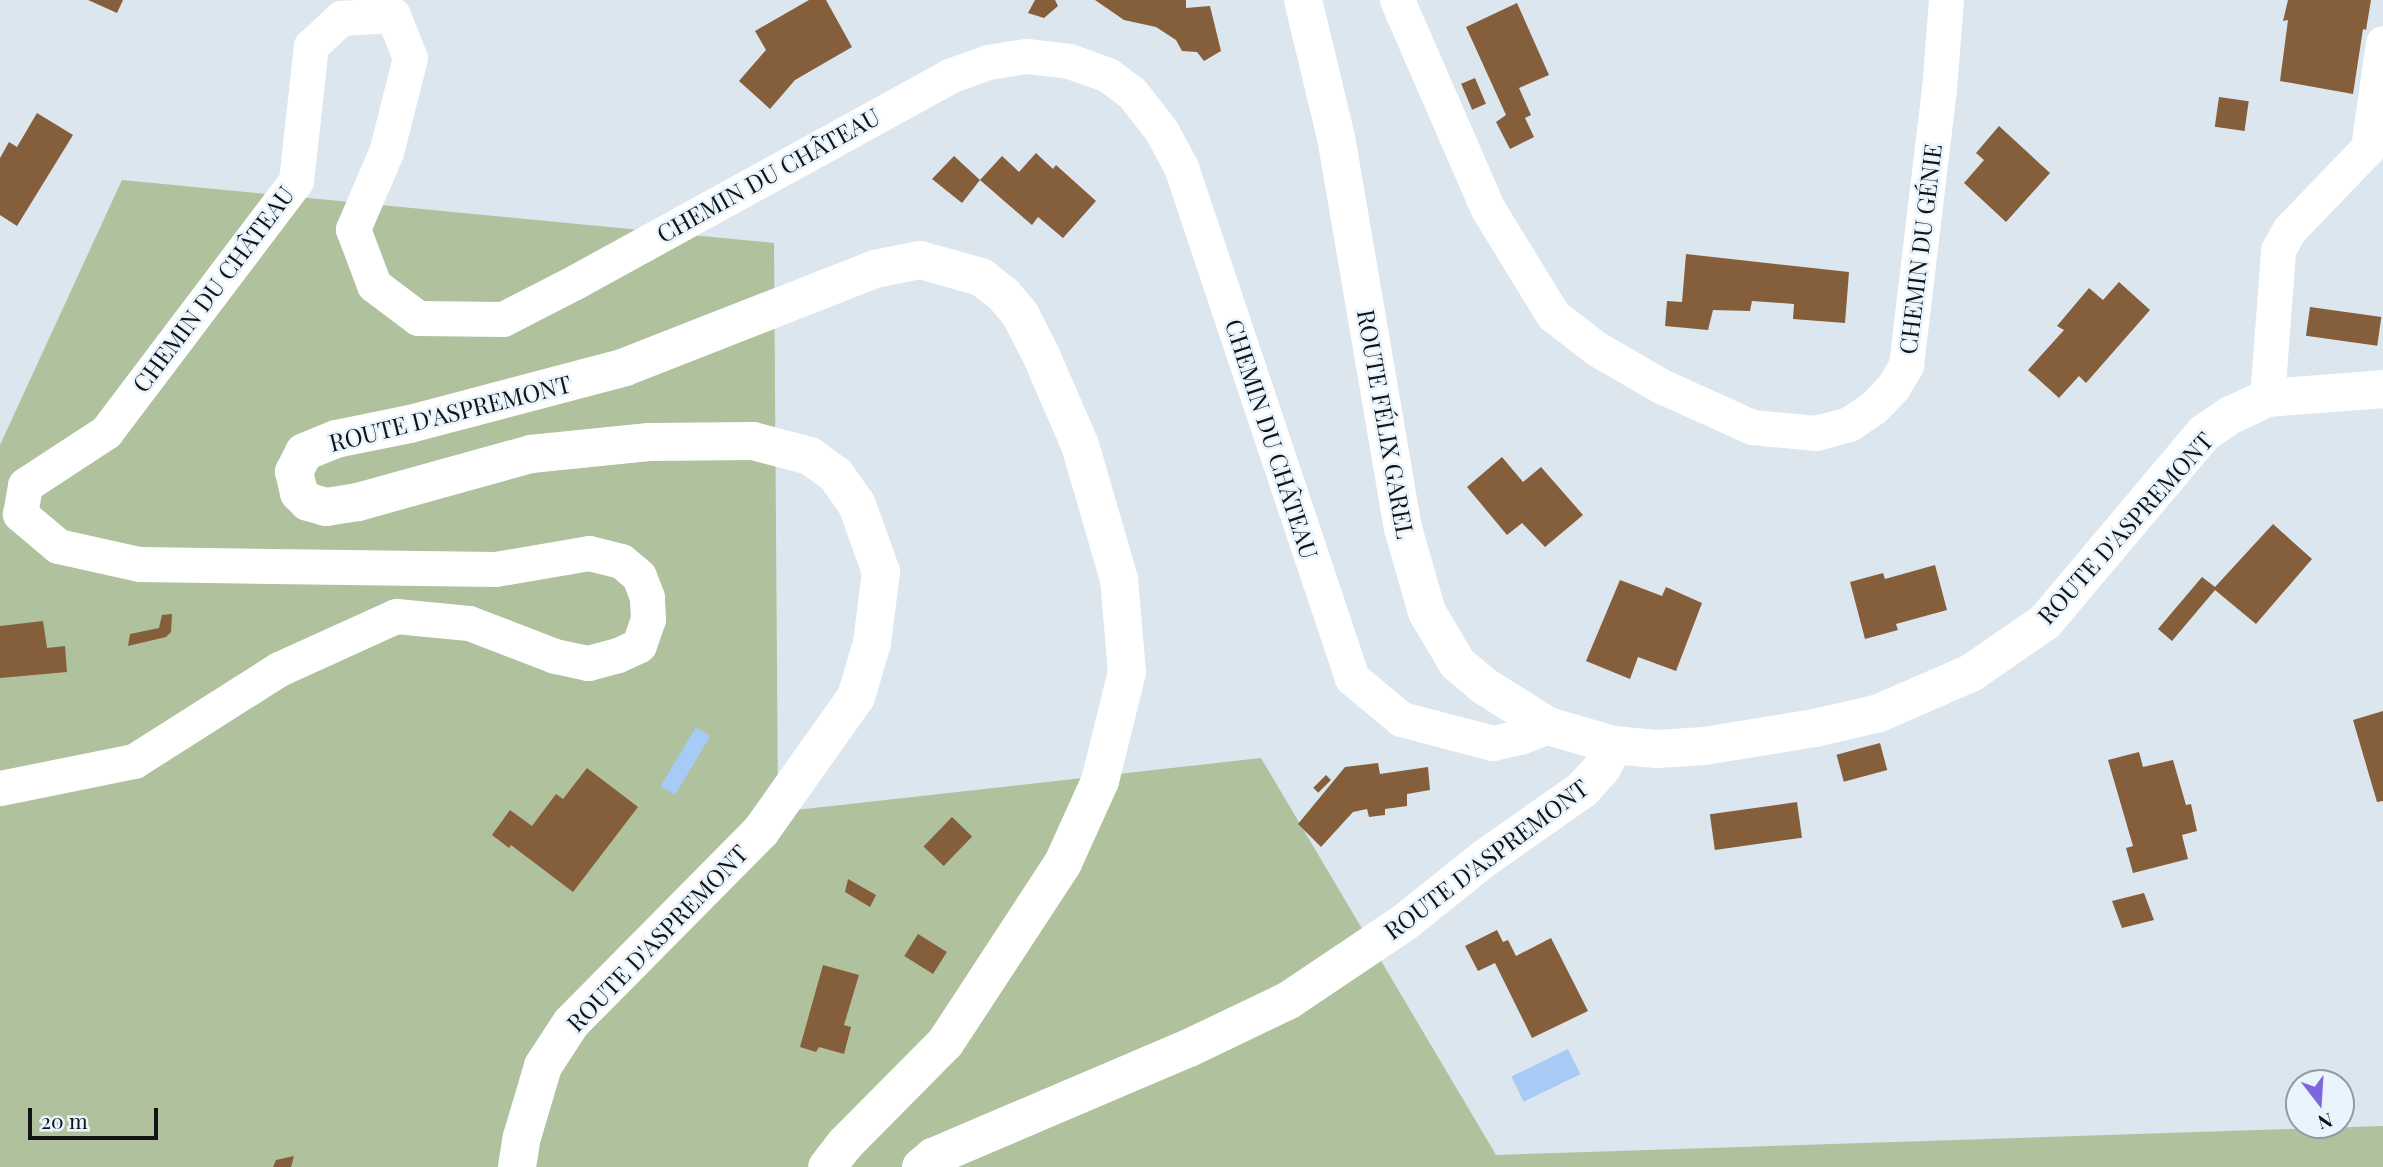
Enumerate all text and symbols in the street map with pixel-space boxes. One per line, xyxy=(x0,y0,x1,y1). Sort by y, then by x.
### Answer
street label: CHEMIN DU CHÂTEAU xyxy=(652,102,884,248)
street label: CHEMIN DU GÉNIE xyxy=(1893,142,1947,356)
street label: CHEMIN DU CHÂTEAU xyxy=(126,180,300,398)
street label: ROUTE FÉLIX GAREL xyxy=(1352,307,1420,541)
street label: CHEMIN DU CHÂTEAU xyxy=(1220,315,1324,563)
street label: ROUTE D'ASPREMONT xyxy=(326,369,574,457)
street label: ROUTE D'ASPREMONT xyxy=(2031,426,2219,630)
street label: ROUTE D'ASPREMONT xyxy=(1378,773,1594,945)
street label: ROUTE D'ASPREMONT xyxy=(560,839,754,1037)
north arrow xyxy=(2285,1069,2355,1139)
scale bar xyxy=(32,1094,161,1138)
text: 20 m xyxy=(41,1106,88,1134)
text: N xyxy=(2315,1108,2336,1137)

